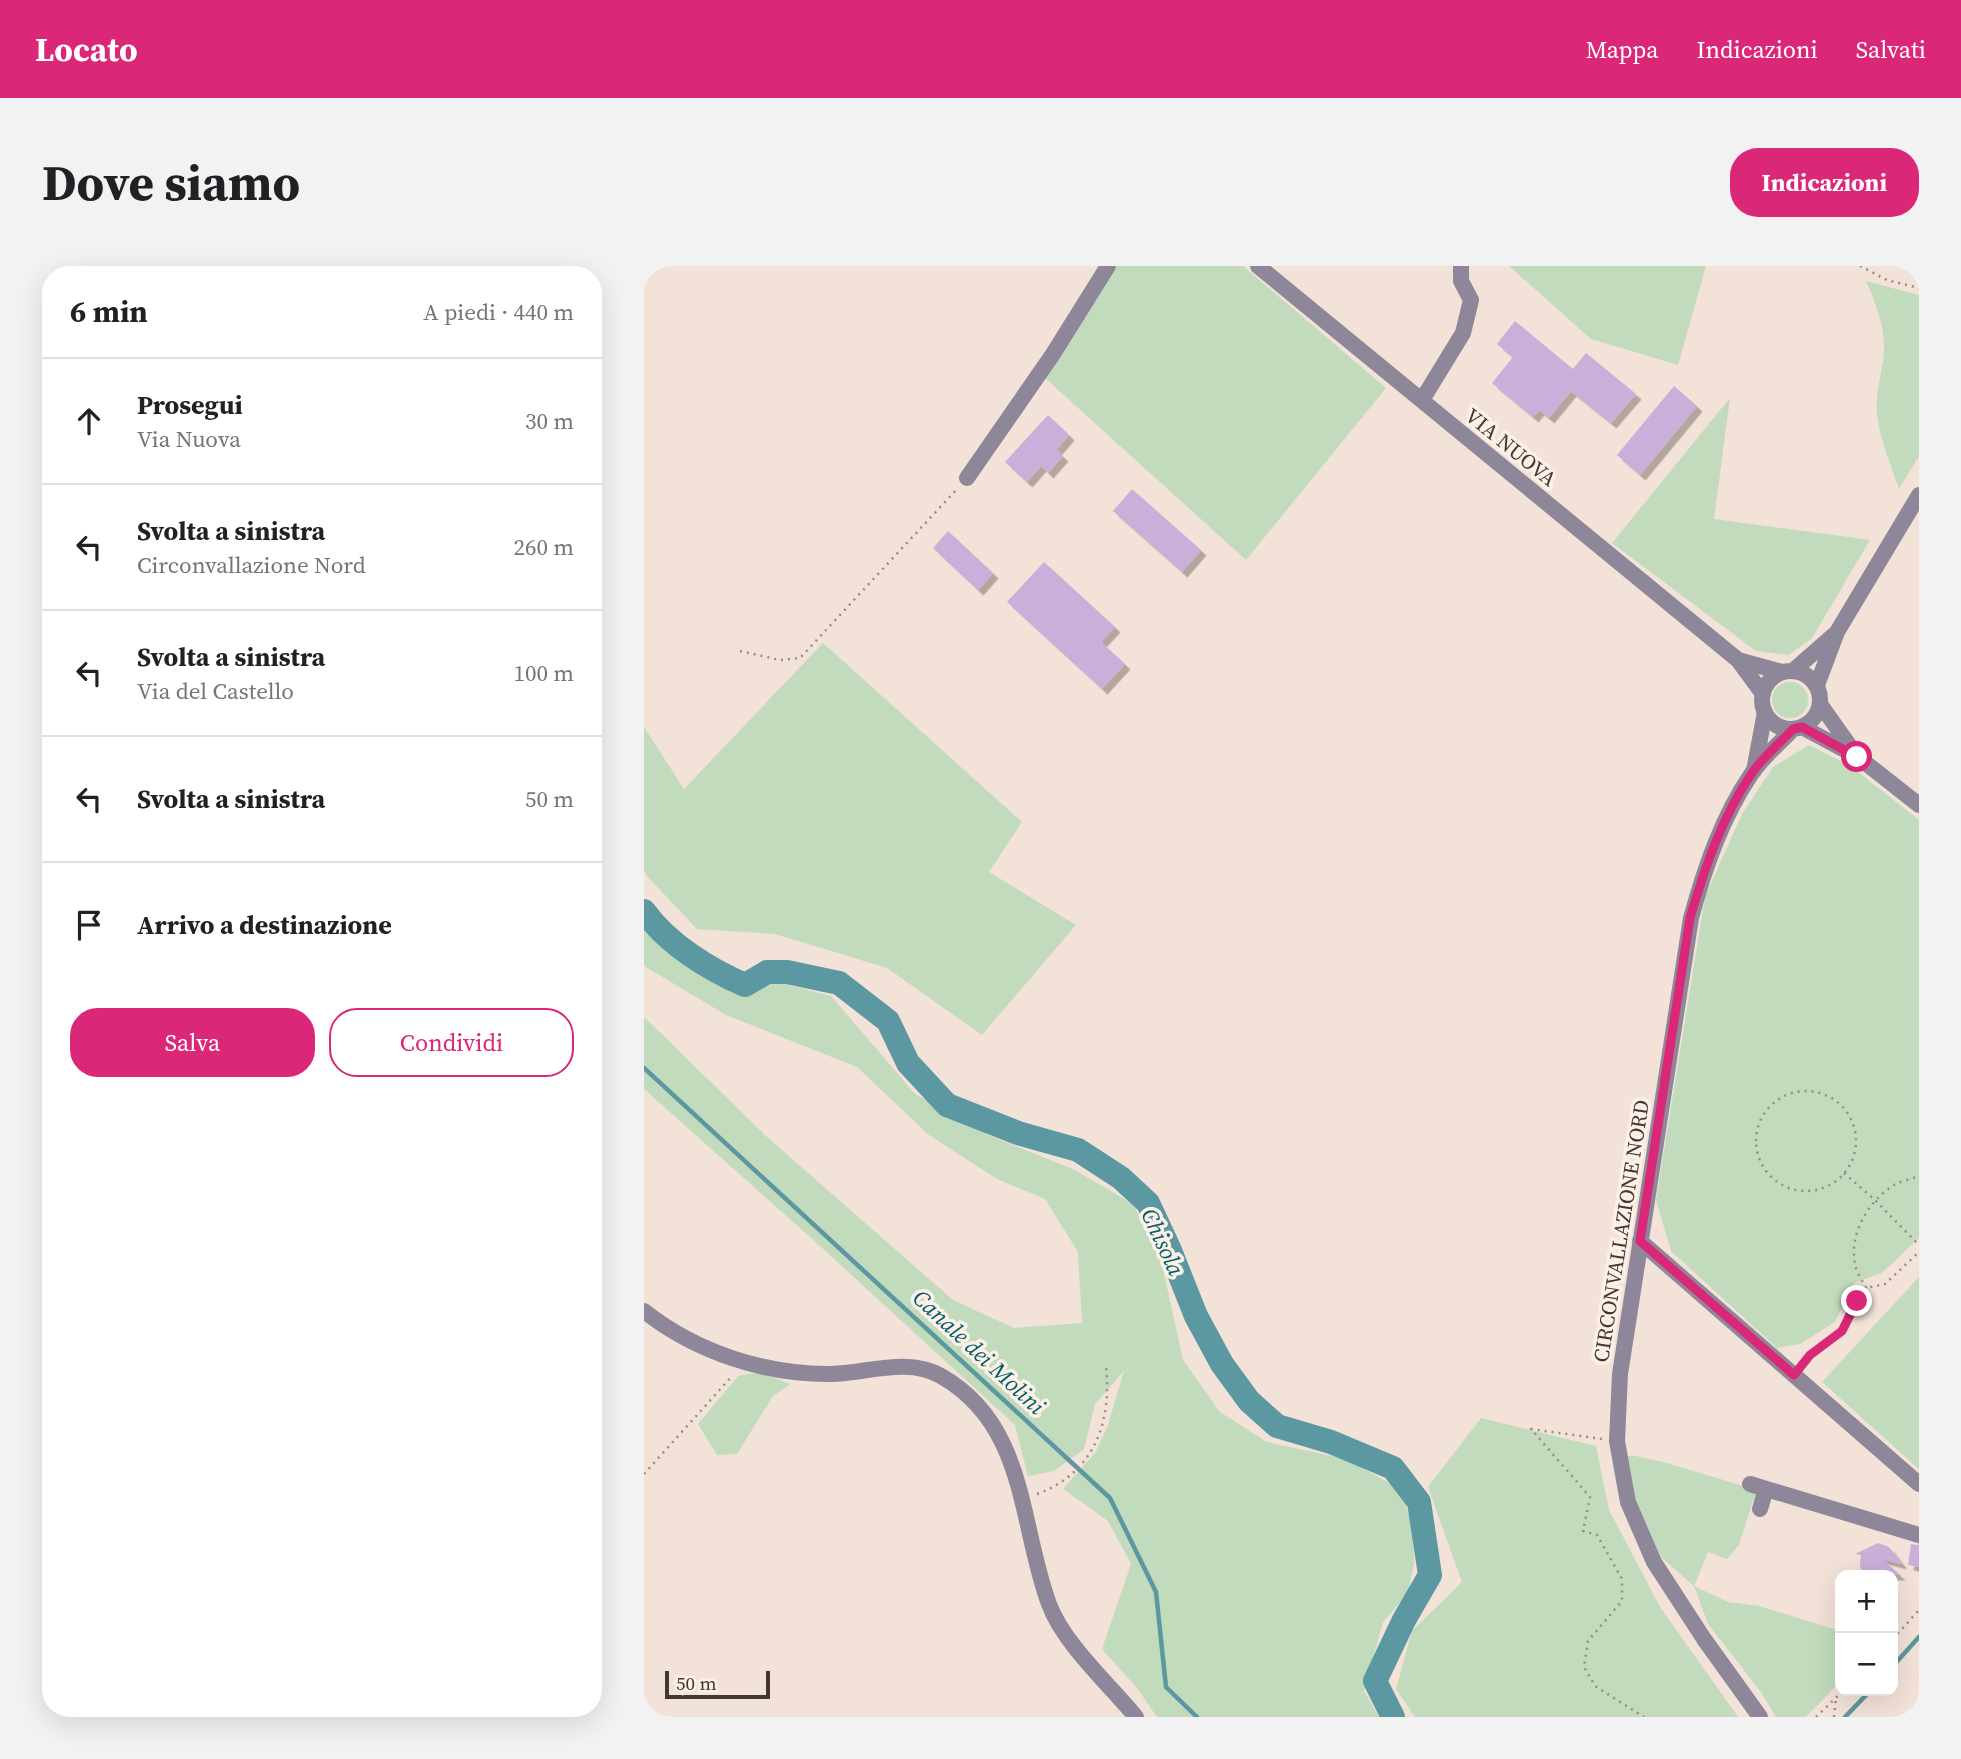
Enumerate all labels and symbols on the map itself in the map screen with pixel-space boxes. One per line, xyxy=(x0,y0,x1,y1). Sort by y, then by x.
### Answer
street label: VIA NUOVA xyxy=(1459,401,1563,493)
route start xyxy=(1841,741,1872,772)
street label: CIRCONVALLAZIONE NORD xyxy=(1586,1098,1656,1364)
water label: Chisola xyxy=(1134,1203,1192,1281)
water label: Canale dei Molini xyxy=(906,1282,1052,1422)
route end xyxy=(1841,1285,1872,1316)
scale bar xyxy=(665,1668,770,1700)

